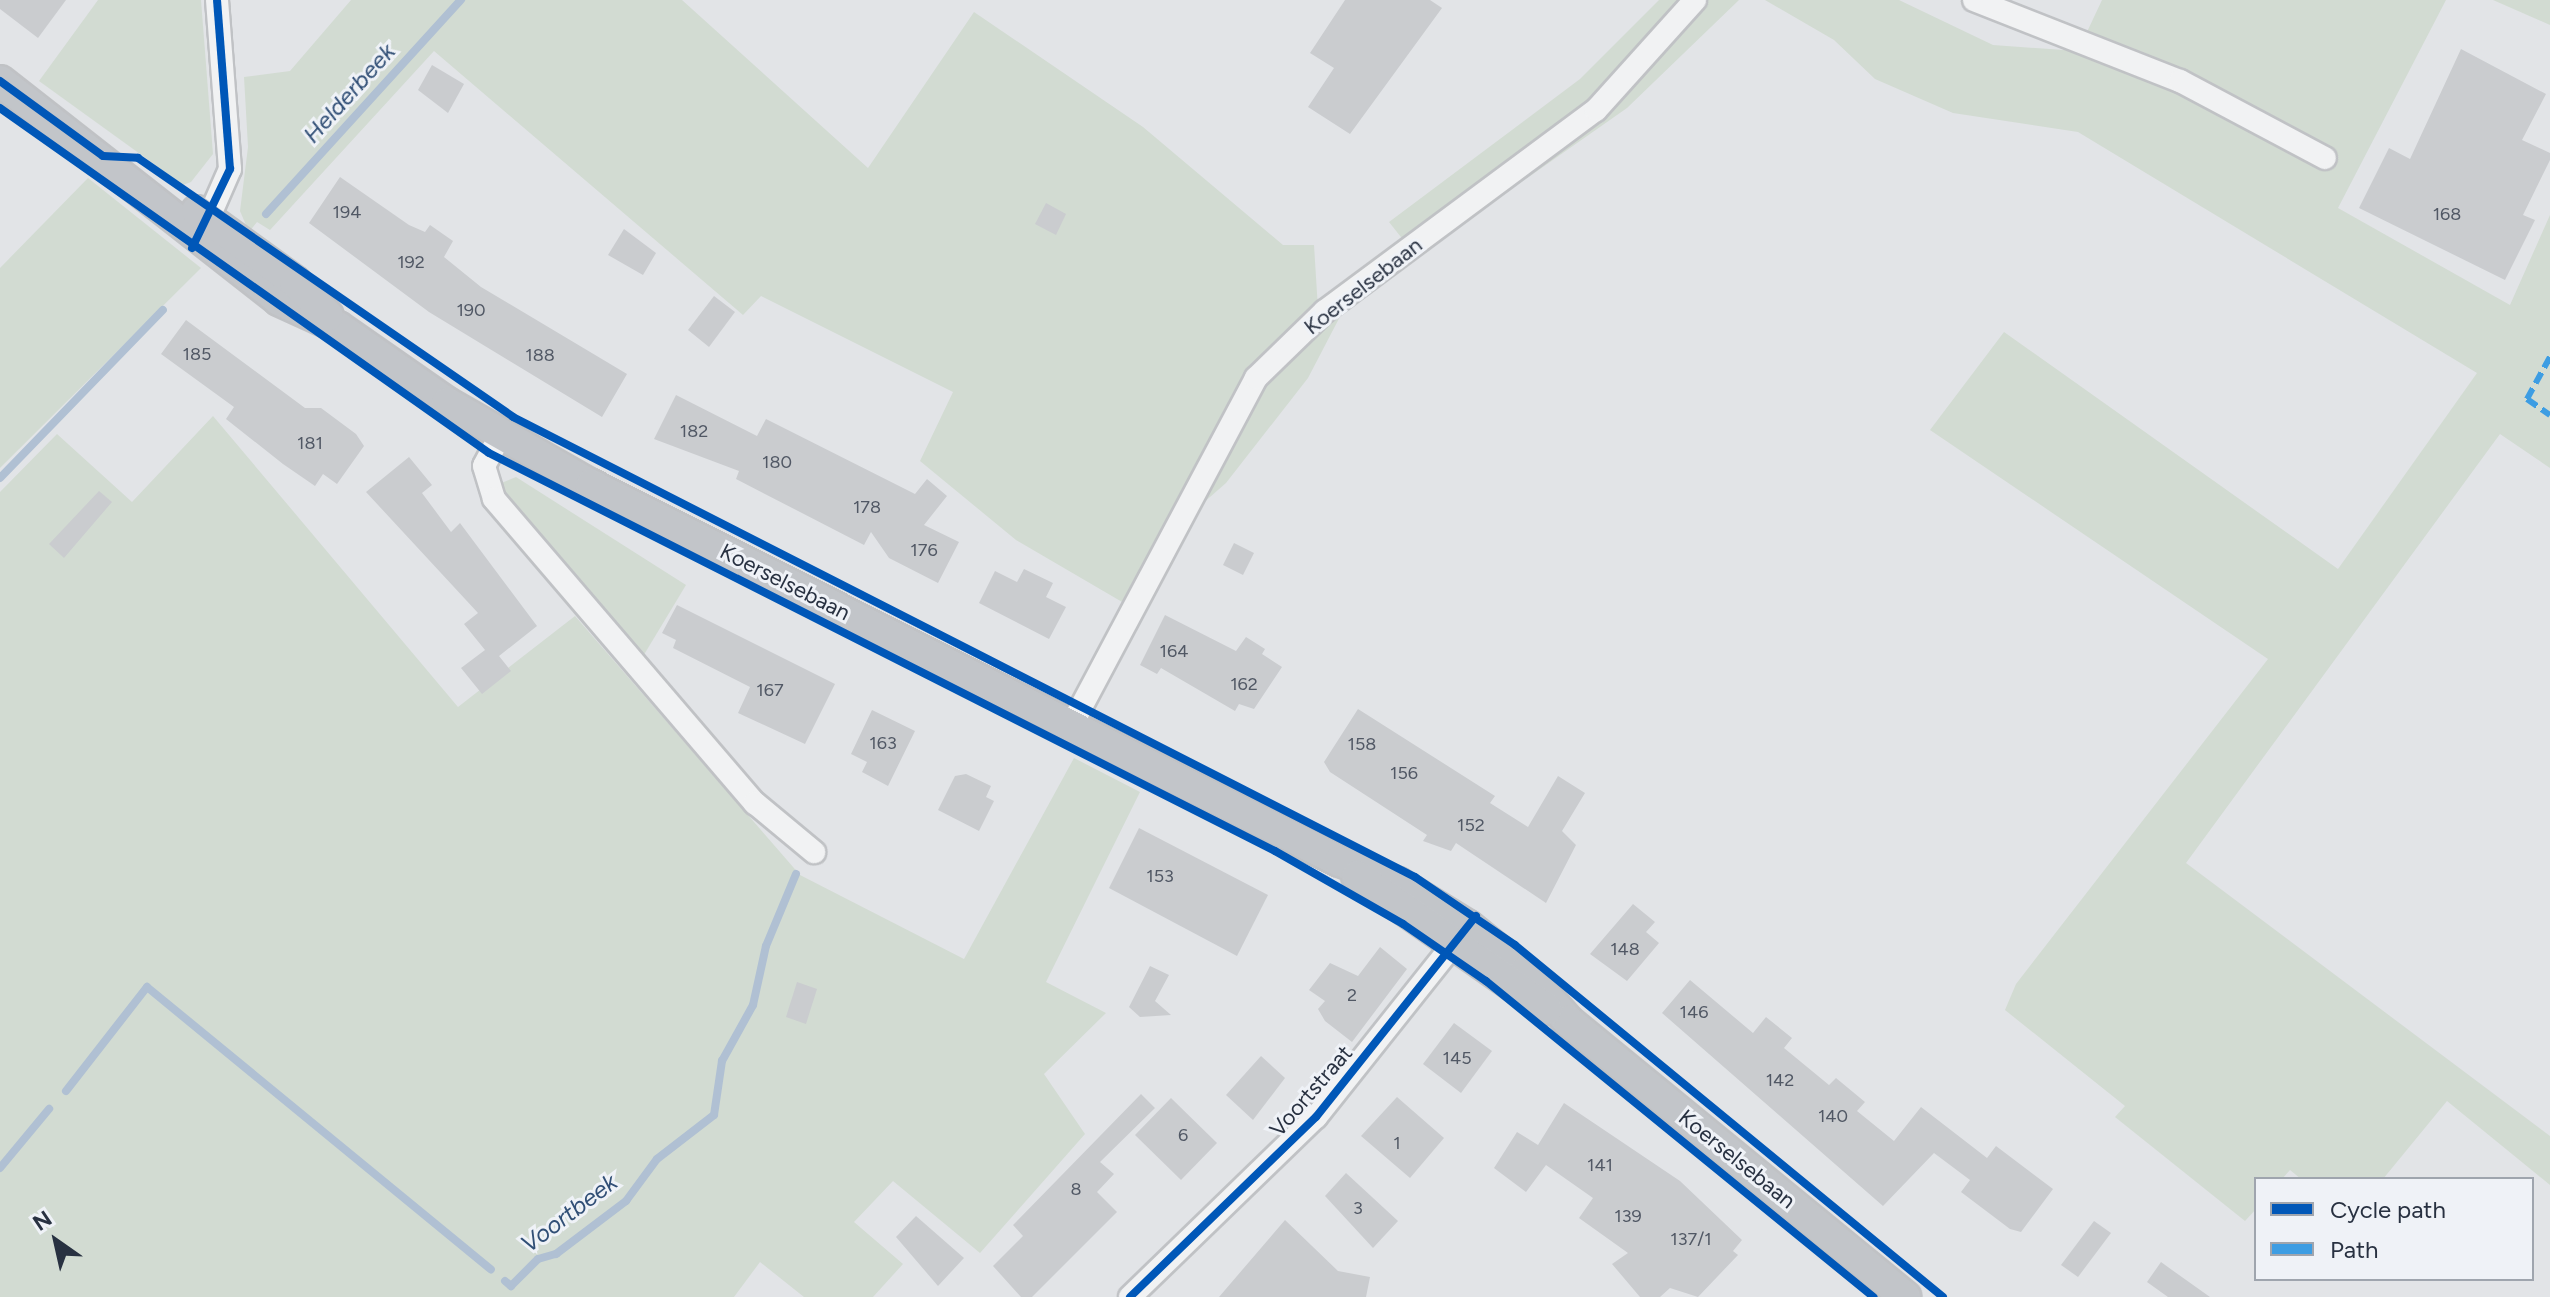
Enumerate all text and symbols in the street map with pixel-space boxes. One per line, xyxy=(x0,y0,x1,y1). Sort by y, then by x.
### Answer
water label: Helderbeek xyxy=(297,37,401,149)
house number: 194 xyxy=(333,201,361,223)
house number: 168 xyxy=(2433,203,2461,225)
street label: Koerselsebaan xyxy=(1299,232,1427,340)
house number: 192 xyxy=(397,251,425,273)
house number: 190 xyxy=(456,299,486,321)
house number: 185 xyxy=(183,343,211,365)
house number: 188 xyxy=(525,344,555,366)
house number: 182 xyxy=(680,420,708,442)
house number: 181 xyxy=(297,432,323,454)
house number: 180 xyxy=(762,451,792,473)
house number: 178 xyxy=(853,496,881,518)
street label: Koerselsebaan xyxy=(716,538,854,626)
house number: 176 xyxy=(910,539,938,561)
house number: 164 xyxy=(1160,640,1188,662)
house number: 162 xyxy=(1230,673,1258,695)
house number: 167 xyxy=(756,679,784,701)
house number: 163 xyxy=(869,732,897,754)
house number: 158 xyxy=(1348,733,1376,755)
house number: 156 xyxy=(1390,762,1418,784)
house number: 152 xyxy=(1457,814,1485,836)
house number: 153 xyxy=(1146,865,1174,887)
house number: 148 xyxy=(1610,938,1640,960)
house number: 2 xyxy=(1347,984,1357,1006)
house number: 146 xyxy=(1680,1001,1708,1023)
street label: Voortstraat xyxy=(1264,1040,1358,1142)
house number: 145 xyxy=(1443,1047,1471,1069)
house number: 142 xyxy=(1766,1069,1794,1091)
street label: Koerselsebaan xyxy=(1673,1104,1801,1214)
house number: 140 xyxy=(1818,1105,1848,1127)
house number: 6 xyxy=(1178,1124,1188,1146)
house number: 1 xyxy=(1393,1132,1401,1154)
house number: 141 xyxy=(1587,1154,1613,1176)
water label: Voortbeek xyxy=(515,1167,623,1259)
legend xyxy=(2254,1177,2534,1281)
house number: 8 xyxy=(1070,1178,1082,1200)
text: Cycle path xyxy=(2330,1195,2446,1224)
house number: 3 xyxy=(1353,1197,1363,1219)
north arrow xyxy=(16,1201,96,1281)
text: N xyxy=(28,1205,57,1237)
house number: 139 xyxy=(1614,1205,1642,1227)
house number: 137/1 xyxy=(1670,1228,1712,1250)
text: Path xyxy=(2330,1235,2378,1264)

